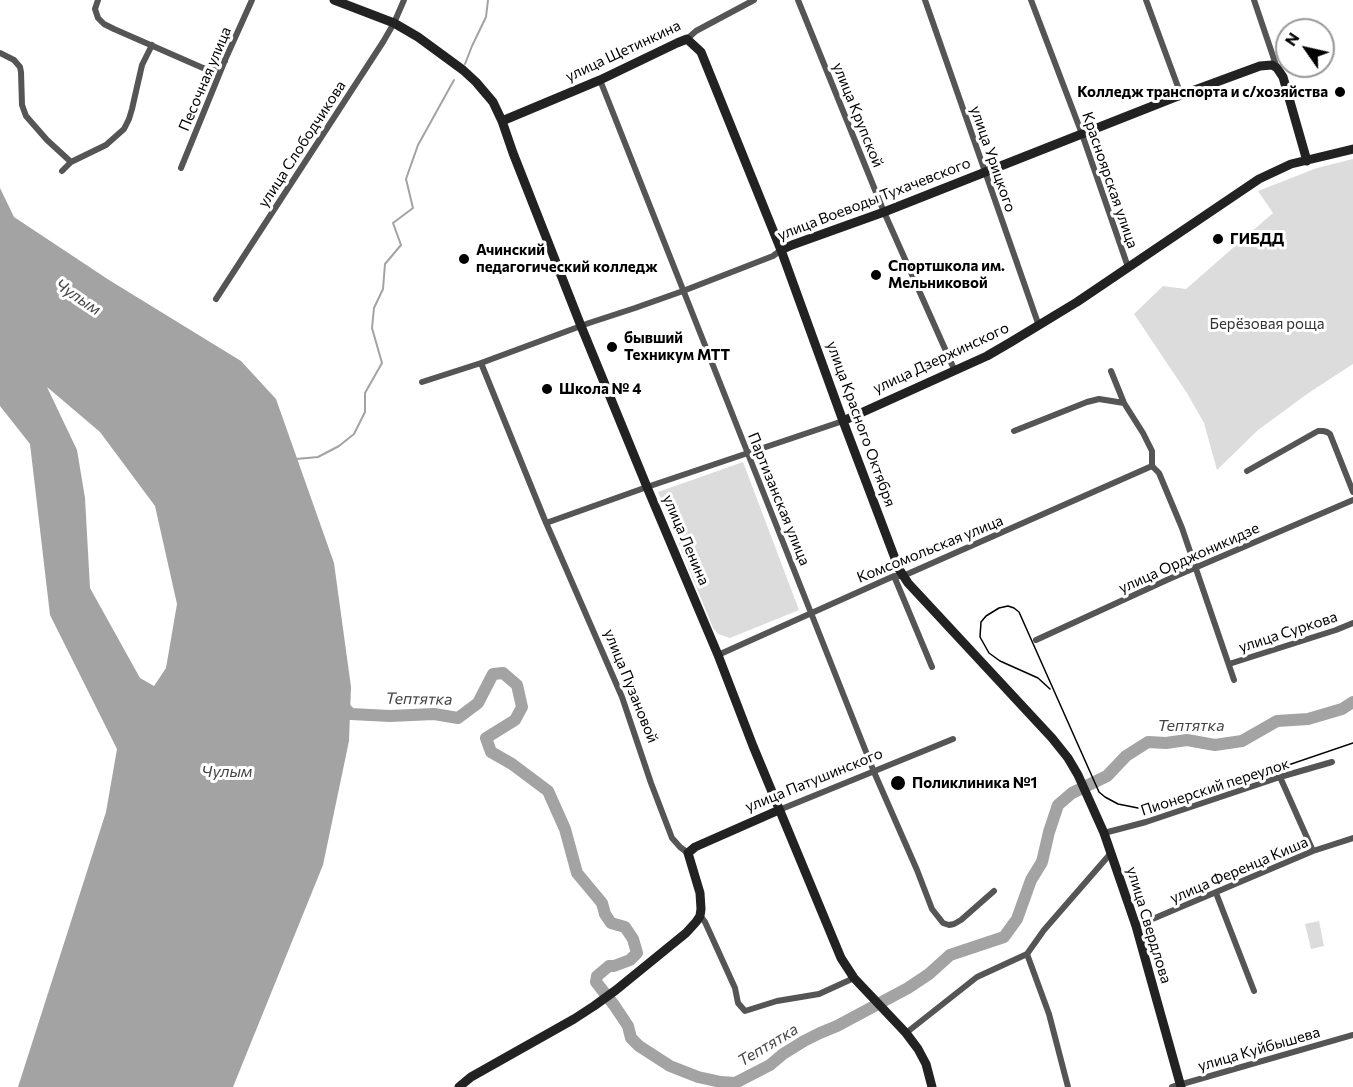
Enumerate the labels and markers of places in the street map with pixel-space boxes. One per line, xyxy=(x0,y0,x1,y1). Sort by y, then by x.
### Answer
place label: Колледж транспорта и с/хозяйства xyxy=(1077,83,1328,101)
marker: Колледж транспорта и с/хозяйства xyxy=(1333,85,1347,99)
place label: ГИБДД xyxy=(1230,230,1284,248)
marker: ГИБДД xyxy=(1211,232,1225,246)
place label: Ачинский педагогический колледж xyxy=(476,241,658,276)
marker: Ачинский педагогический колледж xyxy=(457,252,471,266)
place label: Спортшкола им. Мельниковой xyxy=(888,257,1005,292)
marker: Спортшкола им. Мельниковой xyxy=(869,268,883,282)
place label: бывший Техникум МТТ xyxy=(624,329,730,364)
marker: бывший Техникум МТТ xyxy=(605,340,619,354)
place label: Школа № 4 xyxy=(559,380,641,398)
marker: Школа № 4 xyxy=(540,382,554,396)
marker: Поликлиника №1 xyxy=(889,774,907,792)
place label: Поликлиника №1 xyxy=(912,774,1037,792)

